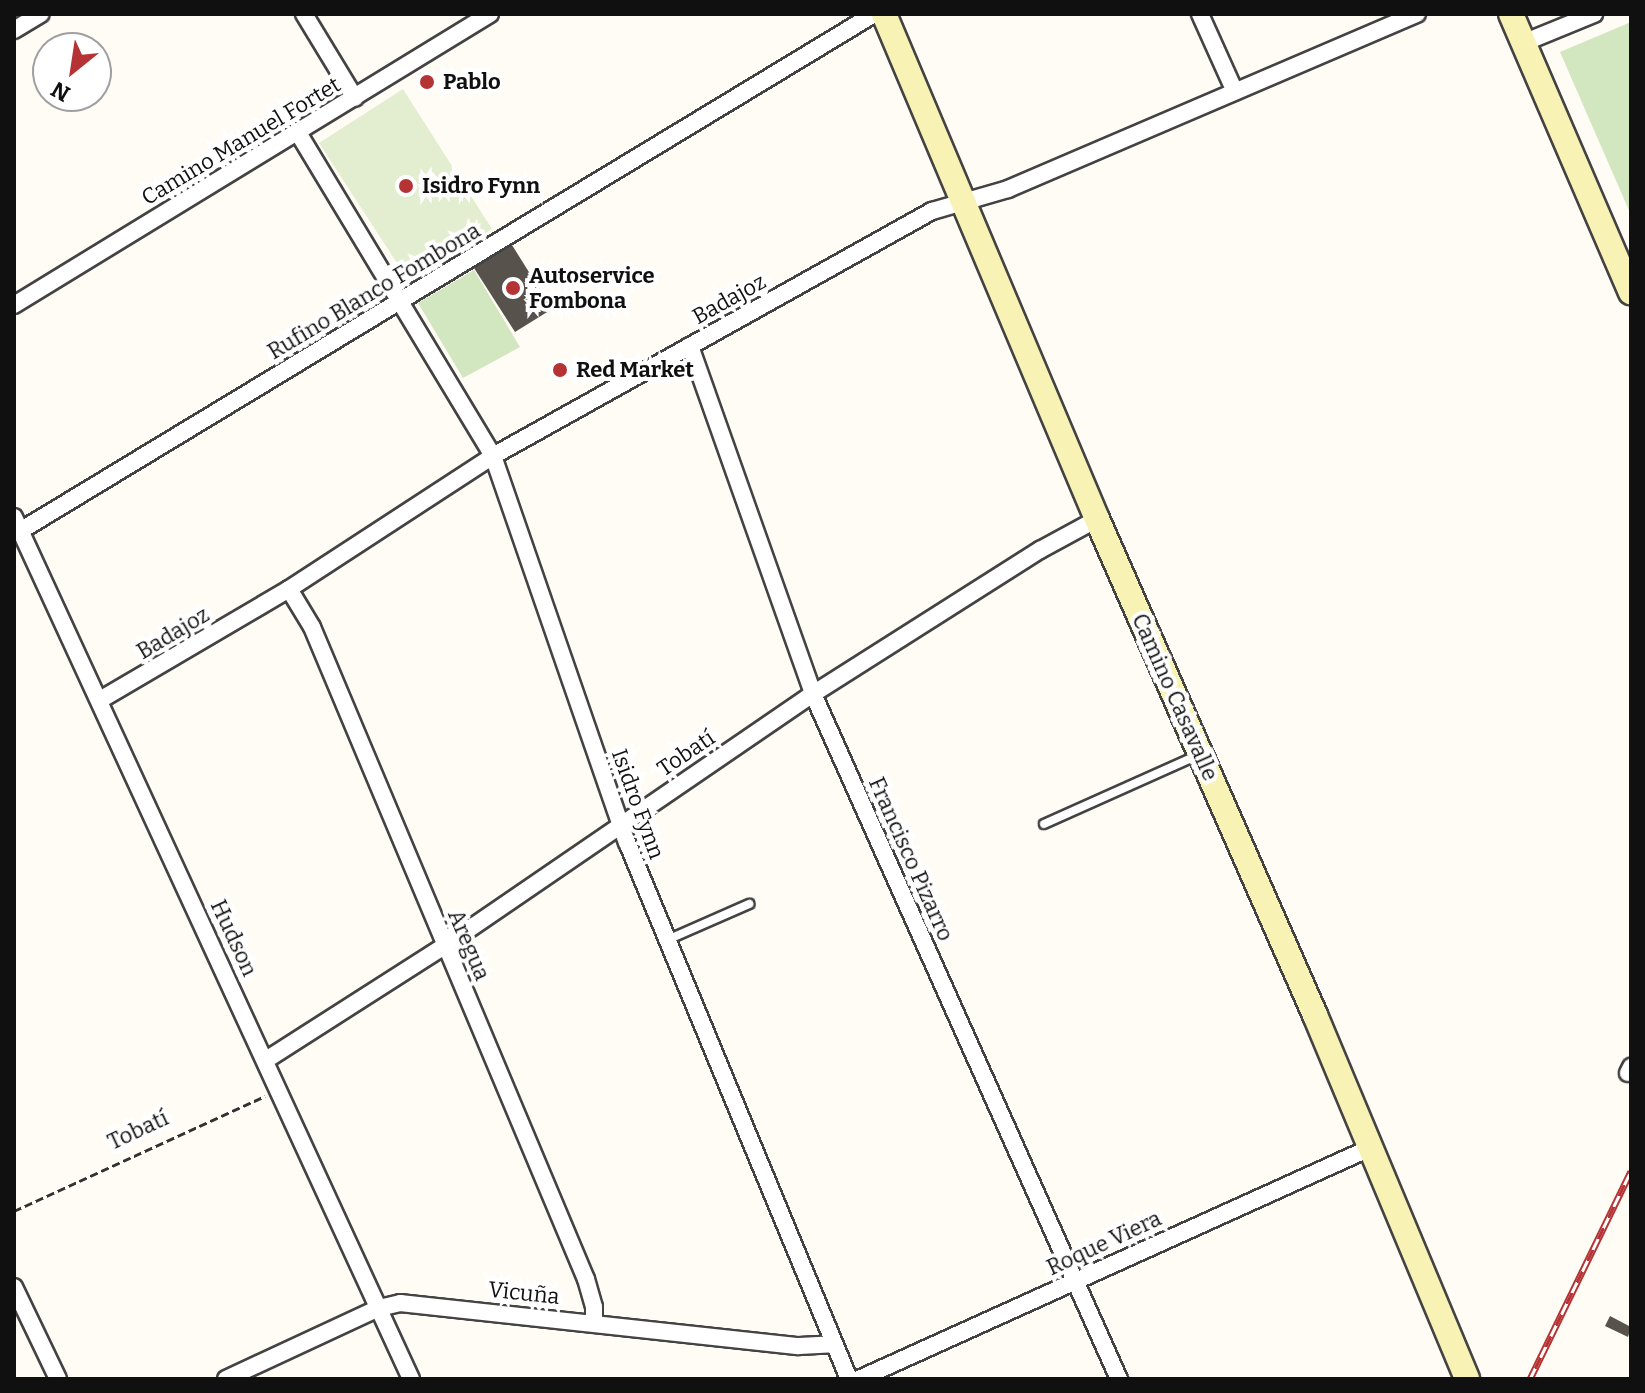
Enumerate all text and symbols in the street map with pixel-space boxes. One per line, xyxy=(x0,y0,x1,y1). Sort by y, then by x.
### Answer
north arrow xyxy=(32,32,112,112)
place label: Pablo xyxy=(443,69,501,95)
street label: Camino Manuel Fortet xyxy=(137,71,345,211)
marker: Pablo xyxy=(418,73,436,91)
text: N xyxy=(47,76,75,107)
place label: Isidro Fynn xyxy=(422,173,540,199)
marker: Isidro Fynn xyxy=(397,177,415,195)
street label: Rufino Blanco Fombona xyxy=(263,217,485,365)
place label: Autoservice Fombona xyxy=(529,262,655,314)
street label: Badajoz xyxy=(688,268,770,330)
marker: Autoservice Fombona xyxy=(504,279,522,297)
place label: Red Market xyxy=(576,357,694,383)
marker: Red Market xyxy=(551,361,569,379)
street label: Badajoz xyxy=(132,601,214,665)
street label: Camino Casavalle xyxy=(1126,609,1224,785)
street label: Tobatí xyxy=(652,724,720,782)
street label: Isidro Fynn xyxy=(606,745,670,863)
street label: Francisco Pizarro xyxy=(863,773,959,945)
street label: Hudson xyxy=(205,896,263,980)
street label: Aregua xyxy=(442,906,496,984)
street label: Tobatí xyxy=(104,1105,172,1155)
street label: Roque Viera xyxy=(1043,1205,1165,1281)
street label: Vicuña xyxy=(487,1276,561,1310)

